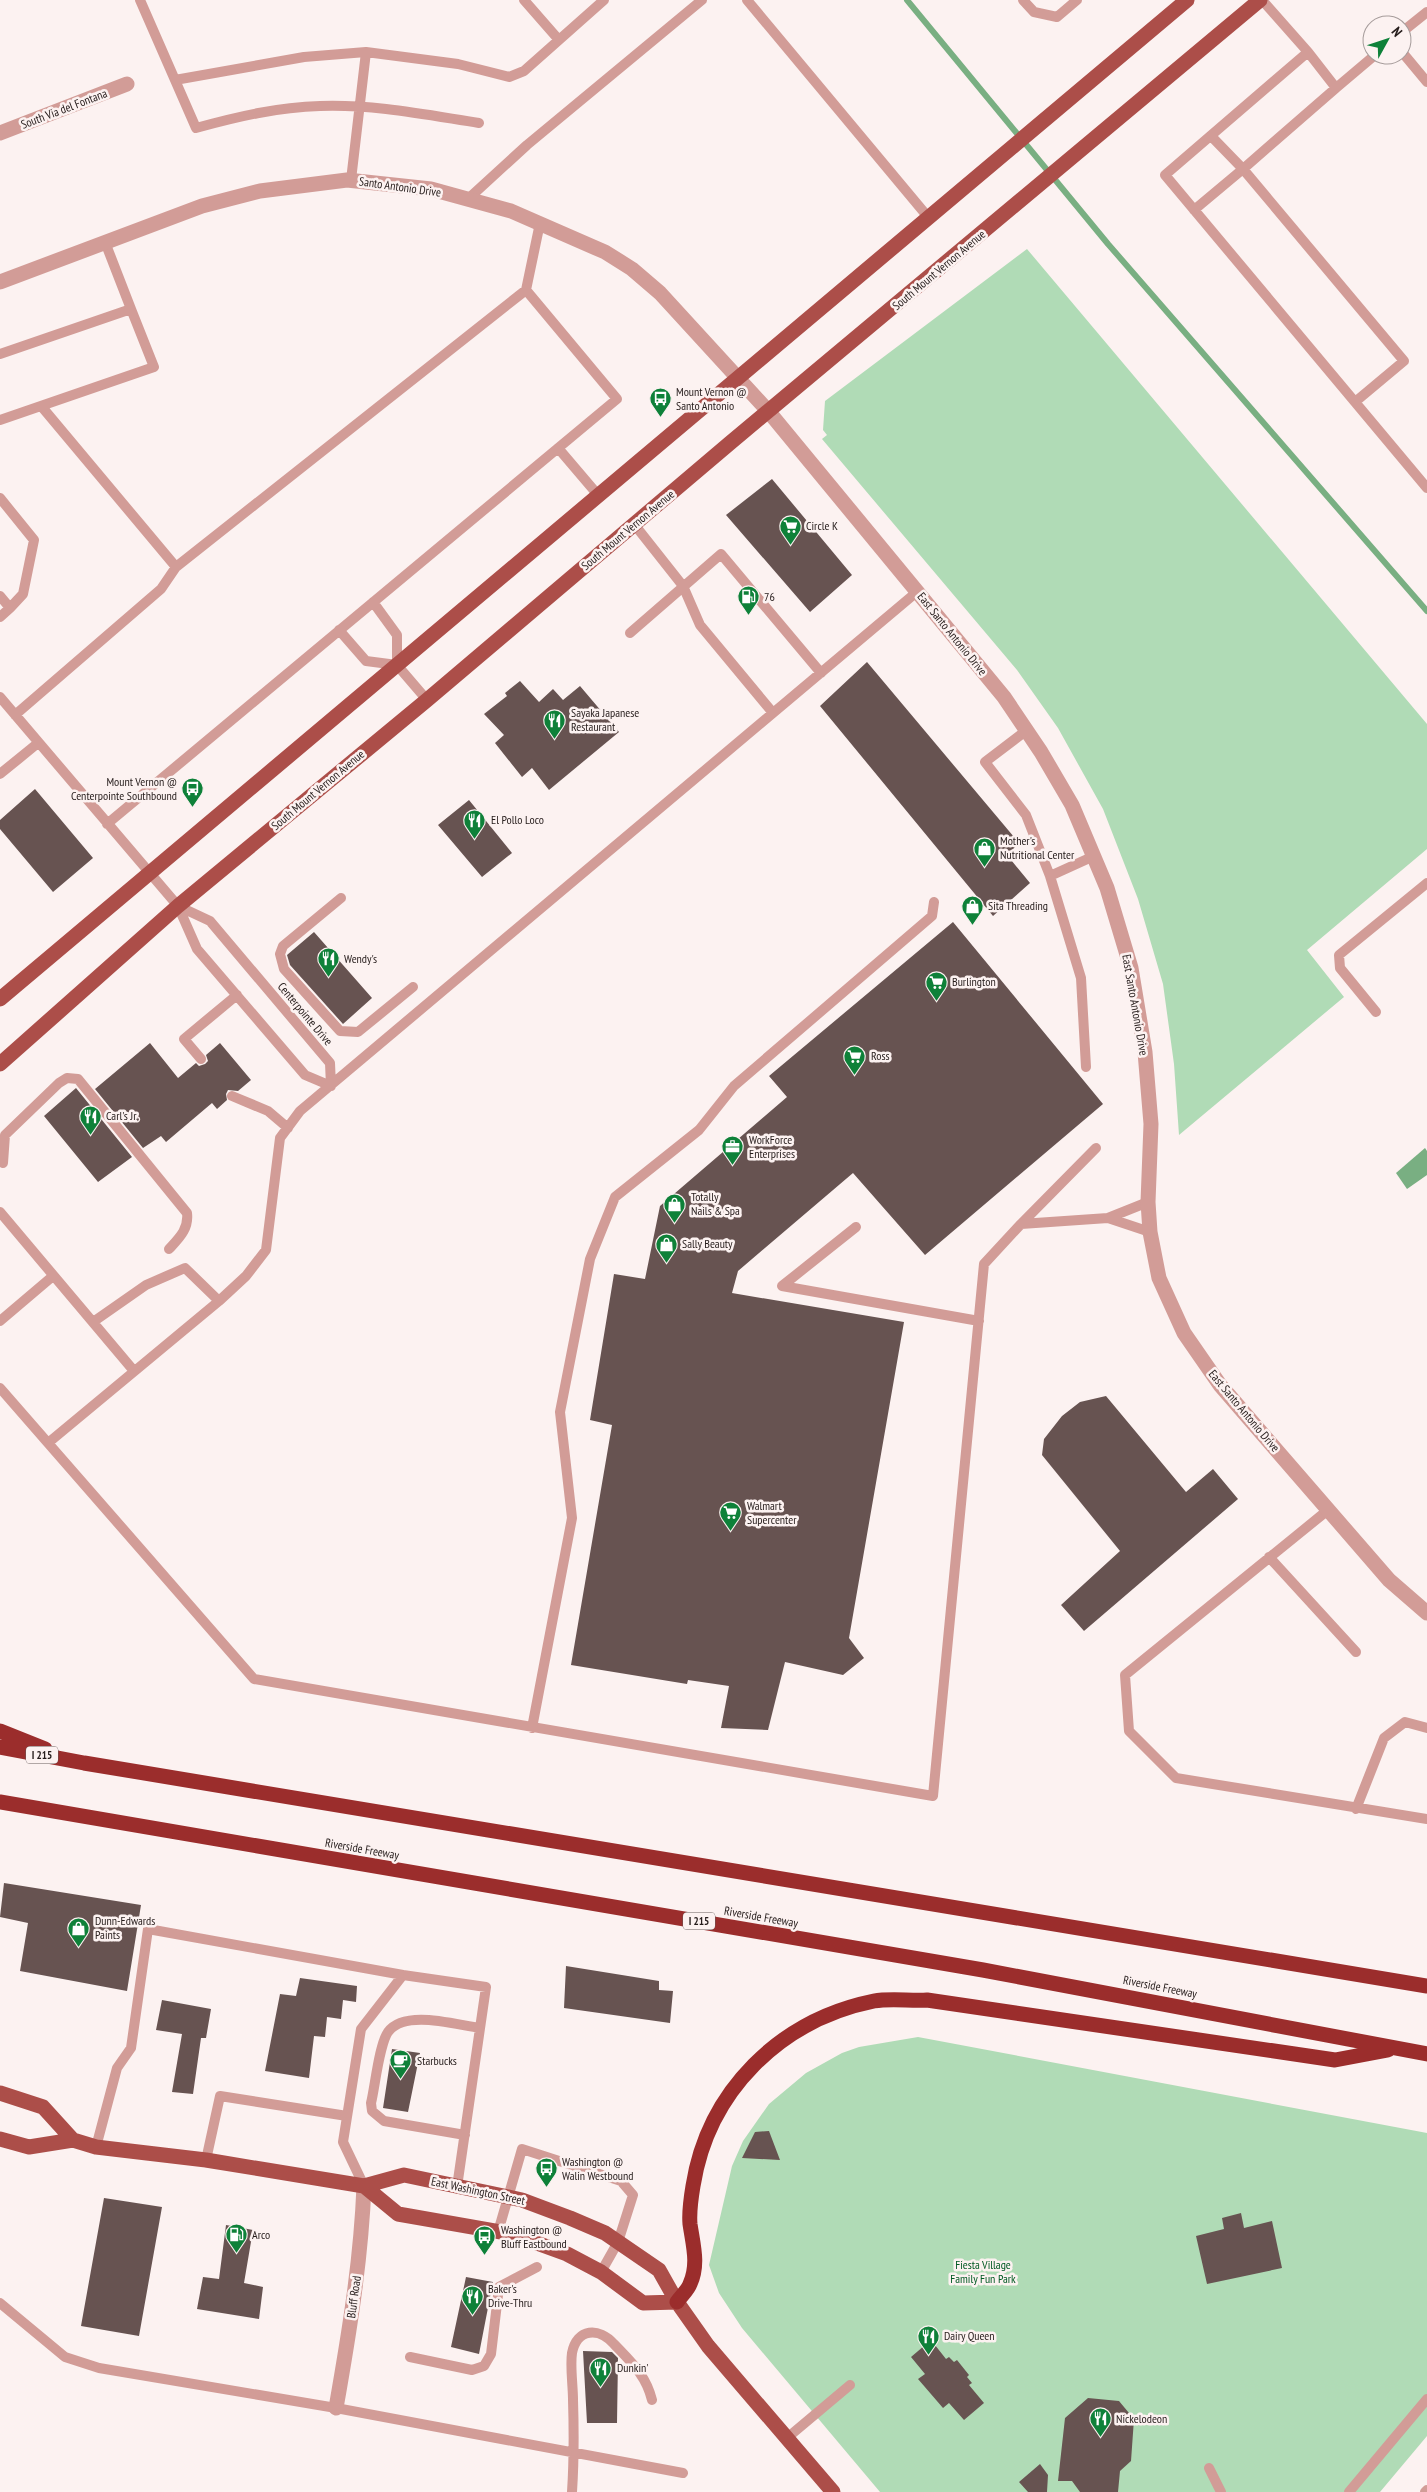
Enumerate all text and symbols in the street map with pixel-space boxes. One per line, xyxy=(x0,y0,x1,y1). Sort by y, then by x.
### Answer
north arrow xyxy=(1362,15,1412,65)
text: N xyxy=(1388,23,1406,40)
street label: South Via del Fontana xyxy=(19,85,109,132)
street label: Santo Antonio Drive xyxy=(358,173,442,200)
street label: South Mount Vernon Avenue xyxy=(889,226,988,313)
place label: Mount Vernon @ Santo Antonio xyxy=(676,384,747,413)
bus stop icon: Mount Vernon @ Santo Antonio xyxy=(648,387,672,418)
street label: South Mount Vernon Avenue xyxy=(578,486,677,573)
supermarket icon: Circle K xyxy=(778,514,802,545)
place label: Circle K xyxy=(806,518,838,533)
fuel station icon: 76 xyxy=(736,585,760,616)
place label: 76 xyxy=(764,589,775,604)
street label: East Santo Antonio Drive xyxy=(914,589,990,678)
place label: Sayaka Japanese Restaurant xyxy=(571,705,639,734)
restaurant icon: Sayaka Japanese Restaurant xyxy=(543,708,567,739)
street label: South Mount Vernon Avenue xyxy=(268,746,367,833)
place label: Mount Vernon @ Centerpointe Southbound xyxy=(71,774,177,803)
bus stop icon: Mount Vernon @ Centerpointe Southbound xyxy=(181,777,205,808)
restaurant icon: El Pollo Loco xyxy=(463,808,487,839)
place label: El Pollo Loco xyxy=(491,812,544,827)
place label: Mother's Nutritional Center xyxy=(1000,833,1075,862)
shop icon: Mother's Nutritional Center xyxy=(972,836,996,867)
shop icon: Sita Threading xyxy=(960,894,984,925)
place label: Sita Threading xyxy=(988,898,1048,913)
restaurant icon: Wendy's xyxy=(316,947,340,978)
place label: Wendy's xyxy=(344,951,377,966)
street label: East Santo Antonio Drive xyxy=(1119,953,1152,1057)
supermarket icon: Burlington xyxy=(924,970,948,1001)
place label: Burlington xyxy=(952,974,996,989)
street label: Centerpointe Drive xyxy=(275,979,336,1048)
supermarket icon: Ross xyxy=(843,1044,867,1075)
place label: Ross xyxy=(871,1048,890,1063)
restaurant icon: Carl's Jr. xyxy=(78,1104,102,1135)
place label: Carl's Jr. xyxy=(106,1108,138,1123)
place label: WorkForce Enterprises xyxy=(749,1132,795,1161)
office icon: WorkForce Enterprises xyxy=(721,1135,745,1166)
place label: Totally Nails & Spa xyxy=(691,1189,740,1218)
shop icon: Totally Nails & Spa xyxy=(663,1192,687,1223)
shop icon: Sally Beauty xyxy=(654,1232,678,1263)
place label: Sally Beauty xyxy=(682,1236,733,1251)
street label: East Santo Antonio Drive xyxy=(1206,1367,1283,1455)
place label: Walmart Supercenter xyxy=(747,1498,797,1527)
supermarket icon: Walmart Supercenter xyxy=(719,1501,743,1532)
road number: I 215 xyxy=(26,1746,58,1764)
street label: Riverside Freeway xyxy=(324,1835,401,1862)
street label: Riverside Freeway xyxy=(723,1903,800,1930)
road number: I 215 xyxy=(683,1912,715,1930)
place label: Dunn-Edwards Paints xyxy=(95,1913,155,1942)
shop icon: Dunn-Edwards Paints xyxy=(67,1916,91,1947)
street label: Riverside Freeway xyxy=(1122,1972,1199,2001)
cafe icon: Starbucks xyxy=(389,2049,413,2080)
place label: Starbucks xyxy=(417,2053,457,2068)
place label: Washington @ Walin Westbound xyxy=(562,2154,634,2183)
bus stop icon: Washington @ Walin Westbound xyxy=(534,2157,558,2188)
street label: East Washington Street xyxy=(430,2173,527,2208)
place label: Washington @ Bluff Eastbound xyxy=(501,2222,567,2251)
fuel station icon: Arco xyxy=(224,2223,248,2254)
bus stop icon: Washington @ Bluff Eastbound xyxy=(473,2225,497,2256)
place label: Arco xyxy=(252,2227,270,2242)
park label: Fiesta Village Family Fun Park xyxy=(950,2257,1016,2286)
street label: Bluff Road xyxy=(343,2275,364,2319)
place label: Baker's Drive-Thru xyxy=(488,2281,532,2310)
restaurant icon: Baker's Drive-Thru xyxy=(460,2284,484,2315)
restaurant icon: Dairy Queen xyxy=(916,2324,940,2355)
place label: Dairy Queen xyxy=(944,2328,995,2343)
restaurant icon: Dunkin' xyxy=(589,2356,613,2387)
place label: Dunkin' xyxy=(617,2360,648,2375)
restaurant icon: Nickelodeon xyxy=(1088,2407,1112,2438)
place label: Nickelodeon xyxy=(1116,2411,1167,2426)

